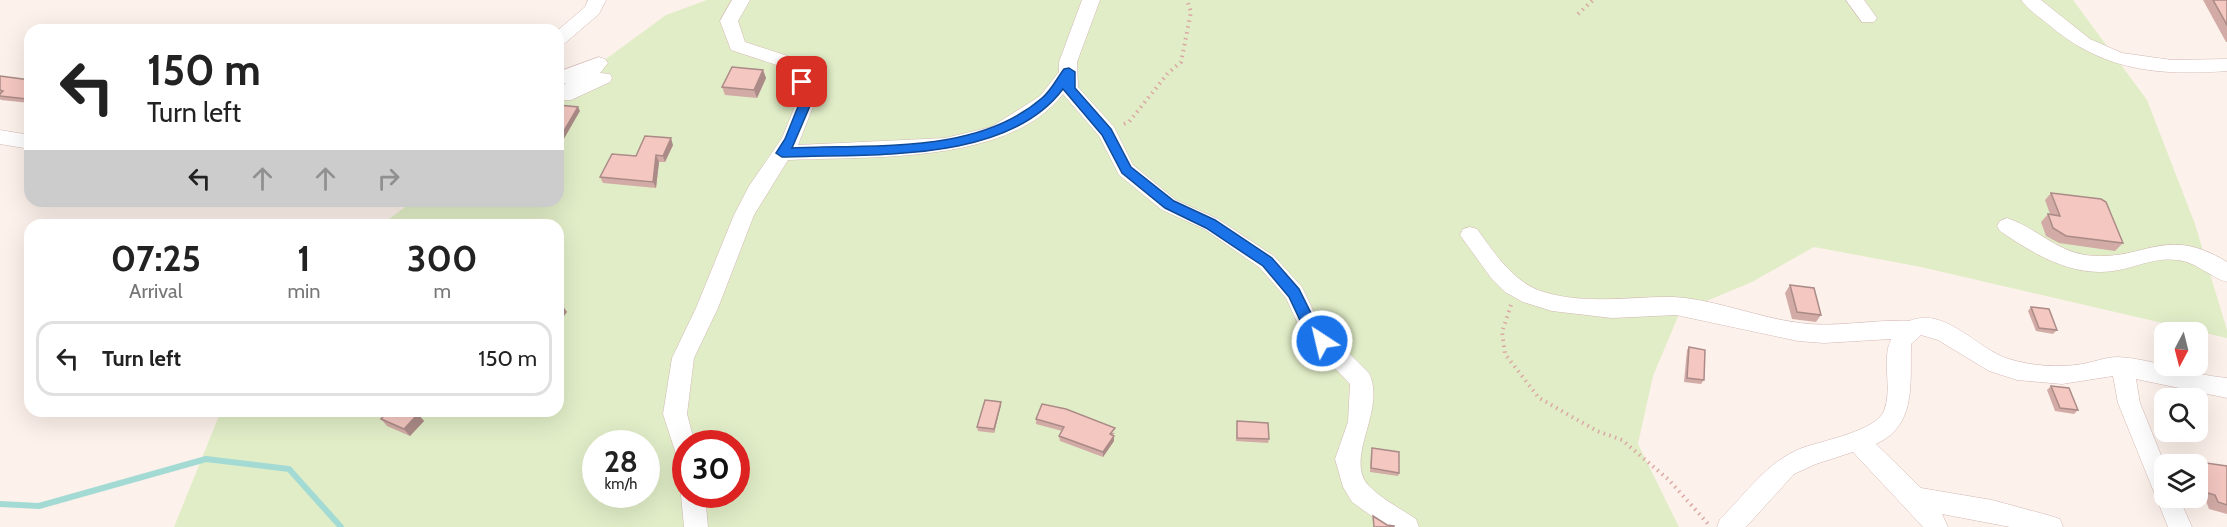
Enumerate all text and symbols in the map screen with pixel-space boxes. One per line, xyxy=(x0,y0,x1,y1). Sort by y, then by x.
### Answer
text: 150 m xyxy=(147,44,261,96)
icon: left xyxy=(48,48,126,126)
pin xyxy=(776,56,827,107)
icon: arrive xyxy=(785,65,818,98)
text: Turn left xyxy=(147,96,241,129)
icon: left xyxy=(183,162,216,195)
icon: ahead xyxy=(246,162,279,195)
icon: ahead xyxy=(309,162,342,195)
icon: right xyxy=(372,162,405,195)
text: 07:25 xyxy=(111,236,201,280)
text: 1 xyxy=(297,236,311,280)
text: 300 xyxy=(407,236,477,280)
text: Arrival xyxy=(129,279,182,303)
text: min xyxy=(287,279,320,303)
text: m xyxy=(433,279,451,303)
position arrow xyxy=(1290,309,1354,373)
north arrow xyxy=(2154,322,2208,376)
map controls xyxy=(2154,322,2208,508)
icon: left xyxy=(51,342,84,375)
text: Turn left xyxy=(102,345,181,372)
text: 150 m xyxy=(478,345,537,372)
button: search xyxy=(2154,388,2208,442)
speed limit sign: 30 xyxy=(672,430,750,508)
text: 28 xyxy=(604,443,638,480)
button: layers xyxy=(2154,454,2208,508)
text: km/h xyxy=(605,475,637,493)

